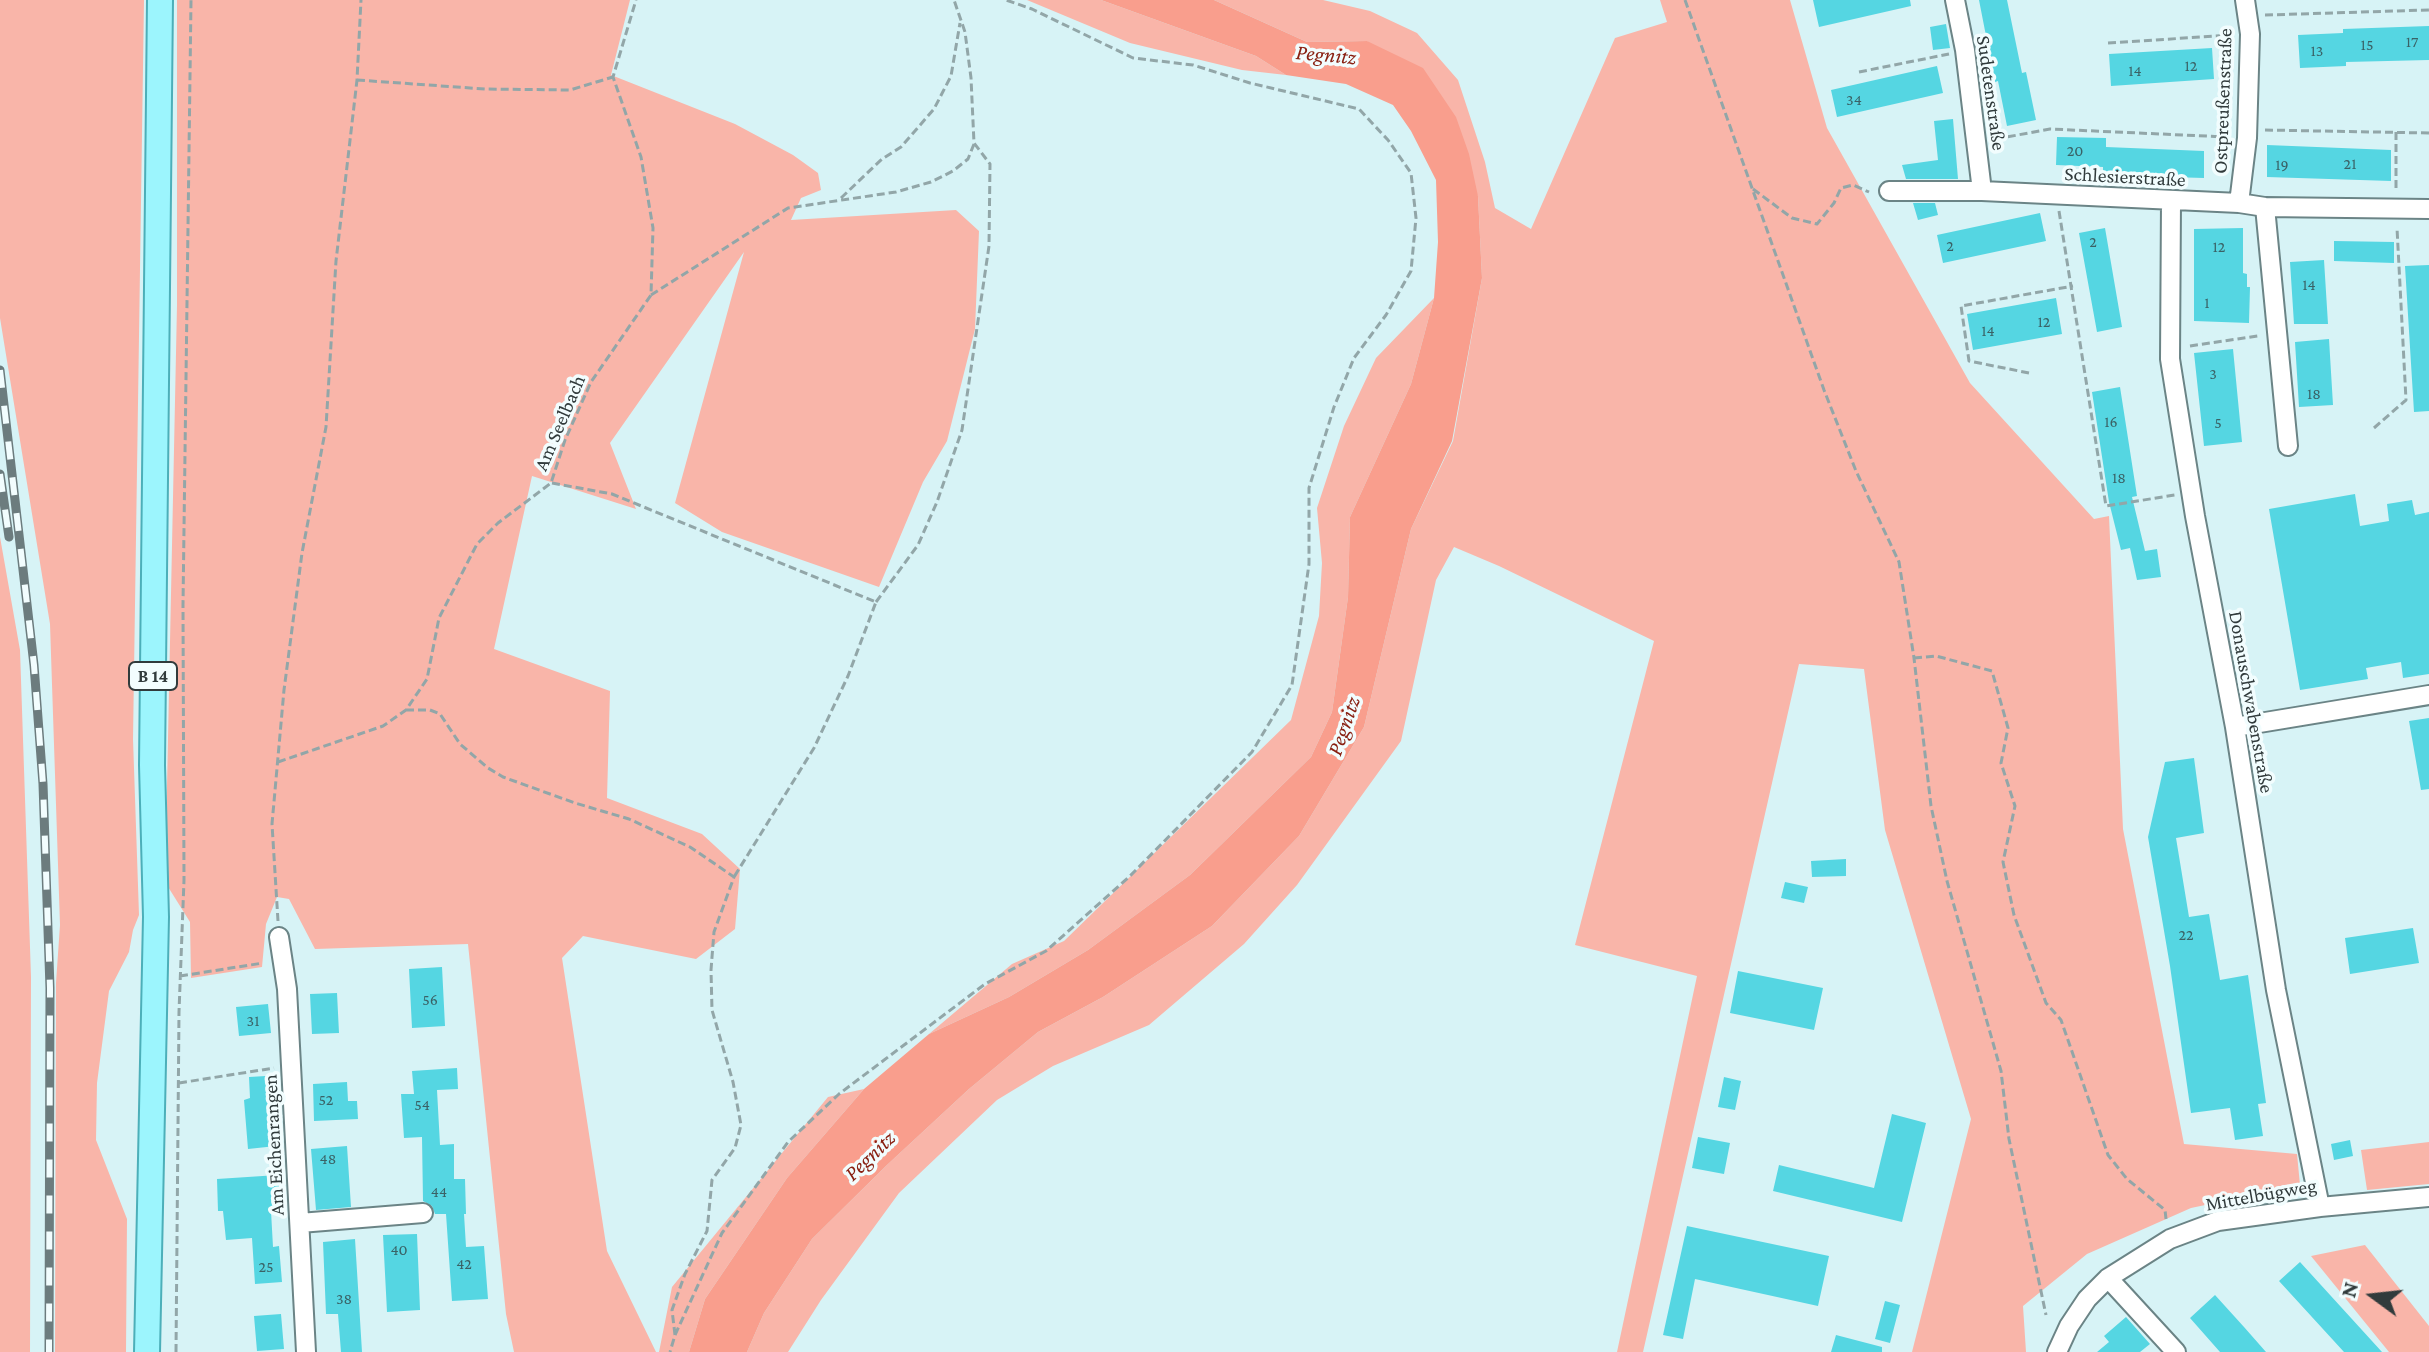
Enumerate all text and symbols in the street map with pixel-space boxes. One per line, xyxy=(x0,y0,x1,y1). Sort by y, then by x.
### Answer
street label: Ostpreußenstraße xyxy=(2208,28,2238,174)
house number: 17 xyxy=(2406,32,2418,52)
street label: Sudetenstraße xyxy=(1971,34,2011,152)
house number: 15 xyxy=(2361,35,2373,55)
water label: Pegnitz xyxy=(1295,39,1357,71)
house number: 13 xyxy=(2311,41,2323,61)
house number: 12 xyxy=(2185,56,2197,76)
house number: 14 xyxy=(2128,61,2142,81)
house number: 34 xyxy=(1846,90,1862,110)
house number: 20 xyxy=(2067,141,2083,161)
house number: 21 xyxy=(2344,154,2356,174)
house number: 19 xyxy=(2275,155,2289,175)
street label: Schlesierstraße xyxy=(2064,162,2186,192)
house number: 2 xyxy=(2089,232,2097,252)
house number: 2 xyxy=(1946,236,1954,256)
house number: 12 xyxy=(2213,237,2225,257)
house number: 14 xyxy=(2302,275,2316,295)
house number: 1 xyxy=(2204,293,2210,313)
house number: 12 xyxy=(2038,312,2050,332)
house number: 14 xyxy=(1981,321,1995,341)
house number: 3 xyxy=(2209,364,2217,384)
street label: Am Seelbach xyxy=(529,371,591,475)
house number: 18 xyxy=(2307,384,2321,404)
house number: 16 xyxy=(2104,412,2118,432)
house number: 5 xyxy=(2214,413,2222,433)
house number: 18 xyxy=(2112,468,2126,488)
street label: Donauschwabenstraße xyxy=(2223,609,2279,795)
road number: B 14 xyxy=(129,662,177,690)
water label: Pegnitz xyxy=(1322,693,1366,759)
house number: 22 xyxy=(2178,925,2194,945)
house number: 56 xyxy=(422,990,438,1010)
house number: 31 xyxy=(247,1011,259,1031)
street label: Am Eichenrangen xyxy=(258,1074,290,1216)
house number: 52 xyxy=(319,1090,333,1110)
house number: 54 xyxy=(414,1095,430,1115)
water label: Pegnitz xyxy=(839,1125,901,1187)
house number: 48 xyxy=(320,1149,336,1169)
street label: Mittelbügweg xyxy=(2204,1173,2318,1217)
house number: 44 xyxy=(431,1182,447,1202)
house number: 40 xyxy=(390,1240,408,1260)
house number: 42 xyxy=(456,1254,472,1274)
north arrow xyxy=(2333,1256,2413,1336)
house number: 25 xyxy=(258,1257,274,1277)
text: N xyxy=(2335,1279,2363,1300)
house number: 38 xyxy=(336,1289,352,1309)

